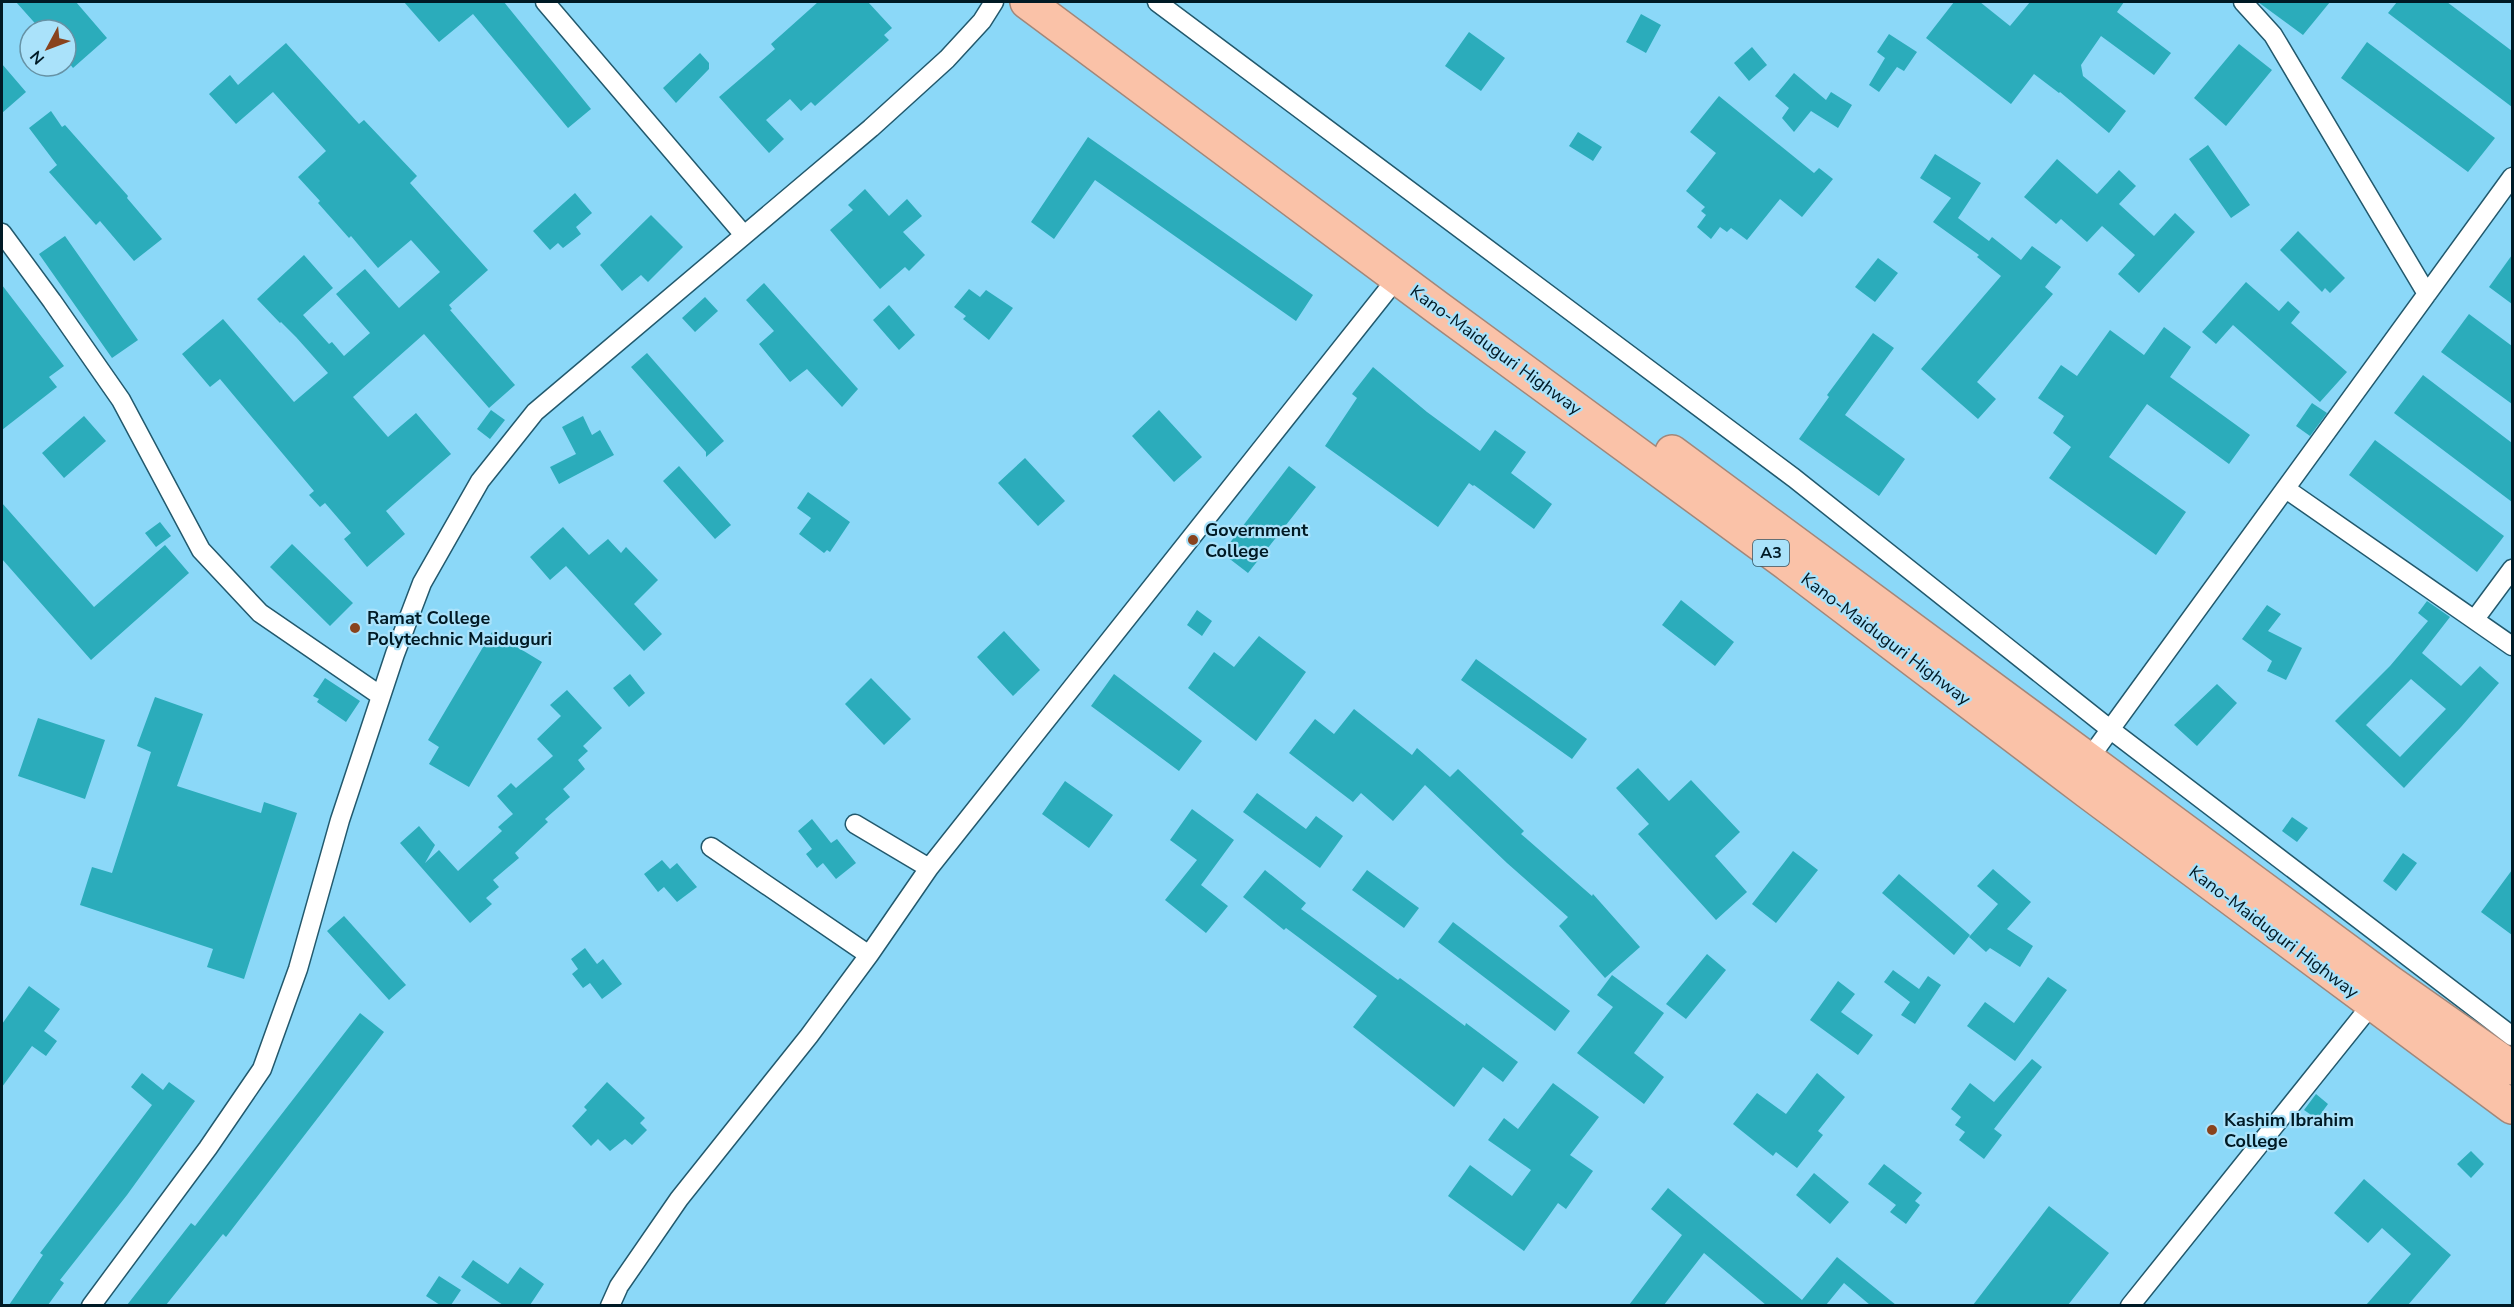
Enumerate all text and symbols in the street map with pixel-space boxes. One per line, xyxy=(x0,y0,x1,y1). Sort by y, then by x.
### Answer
north arrow xyxy=(18,18,78,78)
text: N xyxy=(25,45,50,69)
street label: Kano-Maiduguri Highway xyxy=(1405,280,1587,421)
place label: Government College xyxy=(1205,518,1308,563)
marker: Government College xyxy=(1186,533,1200,547)
road number: A3 xyxy=(1753,540,1789,566)
street label: Kano-Maiduguri Highway xyxy=(1796,567,1976,711)
place label: Ramat College Polytechnic Maiduguri xyxy=(367,606,552,651)
marker: Ramat College Polytechnic Maiduguri xyxy=(348,621,362,635)
street label: Kano-Maiduguri Highway xyxy=(2184,860,2364,1004)
place label: Kashim Ibrahim College xyxy=(2224,1108,2354,1153)
marker: Kashim Ibrahim College xyxy=(2205,1123,2219,1137)

